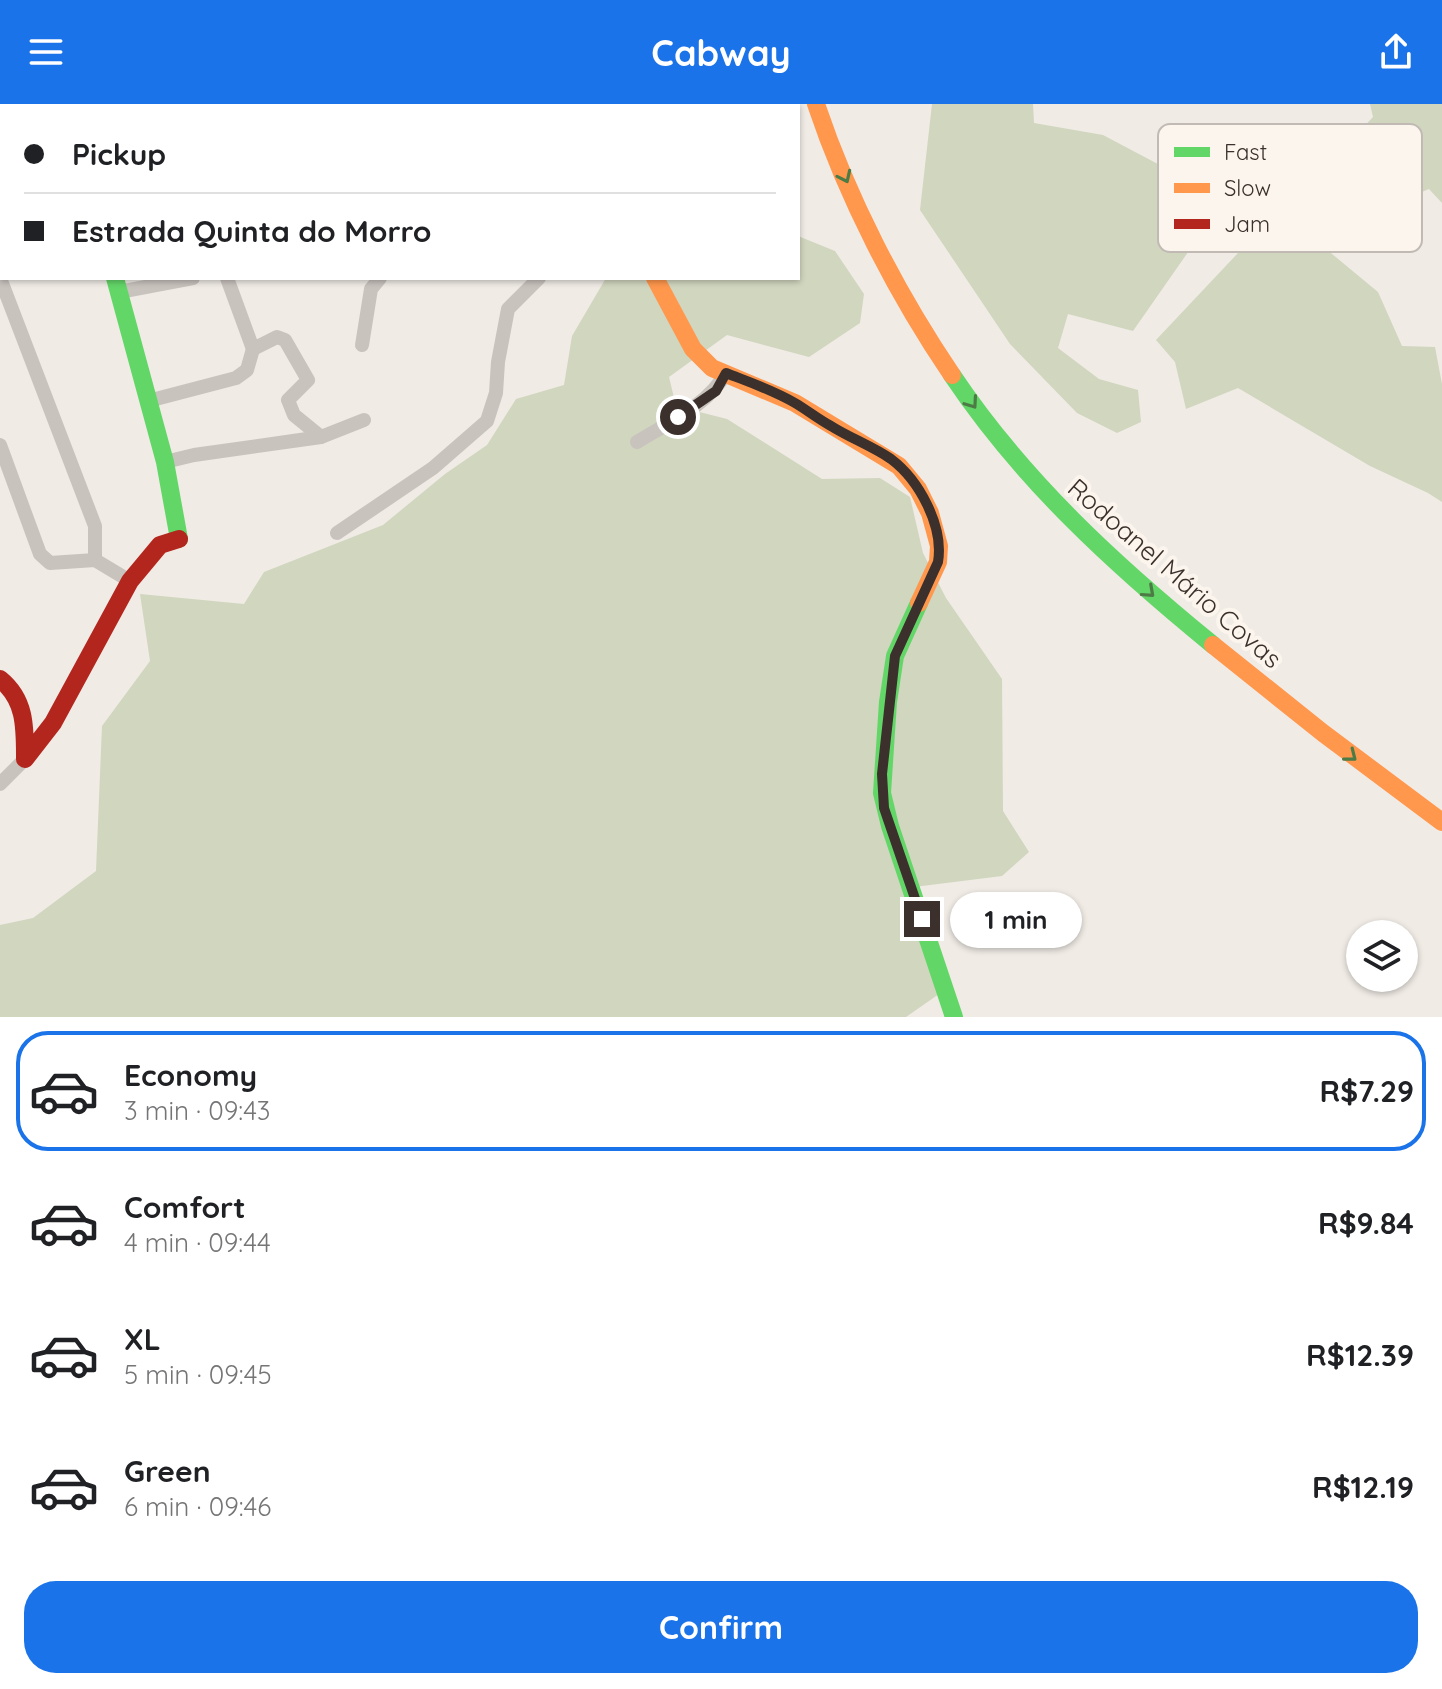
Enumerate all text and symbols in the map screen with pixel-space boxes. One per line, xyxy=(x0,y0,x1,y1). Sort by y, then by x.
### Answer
icon: menu xyxy=(24,30,68,74)
text: Cabway xyxy=(651,30,791,75)
icon: share xyxy=(1374,30,1418,74)
legend xyxy=(1158,124,1422,252)
text: Pickup xyxy=(72,135,166,173)
text: Fast xyxy=(1224,138,1267,166)
one-way arrow xyxy=(835,168,851,183)
text: Slow xyxy=(1224,174,1271,202)
text: Jam xyxy=(1224,210,1270,238)
text: Estrada Quinta do Morro xyxy=(72,212,432,250)
one-way arrow xyxy=(962,394,977,408)
route start xyxy=(660,399,696,435)
street label: Rodoanel Mário Covas xyxy=(1061,471,1289,675)
one-way arrow xyxy=(1140,582,1155,596)
one-way arrow xyxy=(1342,746,1357,760)
callout: 1 min xyxy=(950,891,1082,947)
route end xyxy=(904,901,940,937)
text: 1 min xyxy=(985,903,1048,936)
map controls xyxy=(1346,920,1418,992)
button: layers xyxy=(1346,920,1418,992)
icon: car xyxy=(28,1055,100,1127)
text: Economy xyxy=(124,1056,257,1094)
text: R$7.29 xyxy=(1320,1072,1414,1110)
text: 3 min · 09:43 xyxy=(124,1094,270,1127)
icon: car xyxy=(28,1187,100,1259)
text: Comfort xyxy=(124,1188,245,1226)
text: R$9.84 xyxy=(1318,1204,1414,1242)
text: 4 min · 09:44 xyxy=(124,1226,271,1259)
icon: car xyxy=(28,1319,100,1391)
text: XL xyxy=(124,1320,161,1358)
text: R$12.39 xyxy=(1306,1336,1414,1374)
text: 5 min · 09:45 xyxy=(124,1358,272,1391)
icon: car xyxy=(28,1451,100,1523)
text: Green xyxy=(124,1452,211,1490)
text: R$12.19 xyxy=(1312,1468,1414,1506)
text: 6 min · 09:46 xyxy=(124,1490,271,1523)
button: Confirm xyxy=(24,1581,1418,1673)

